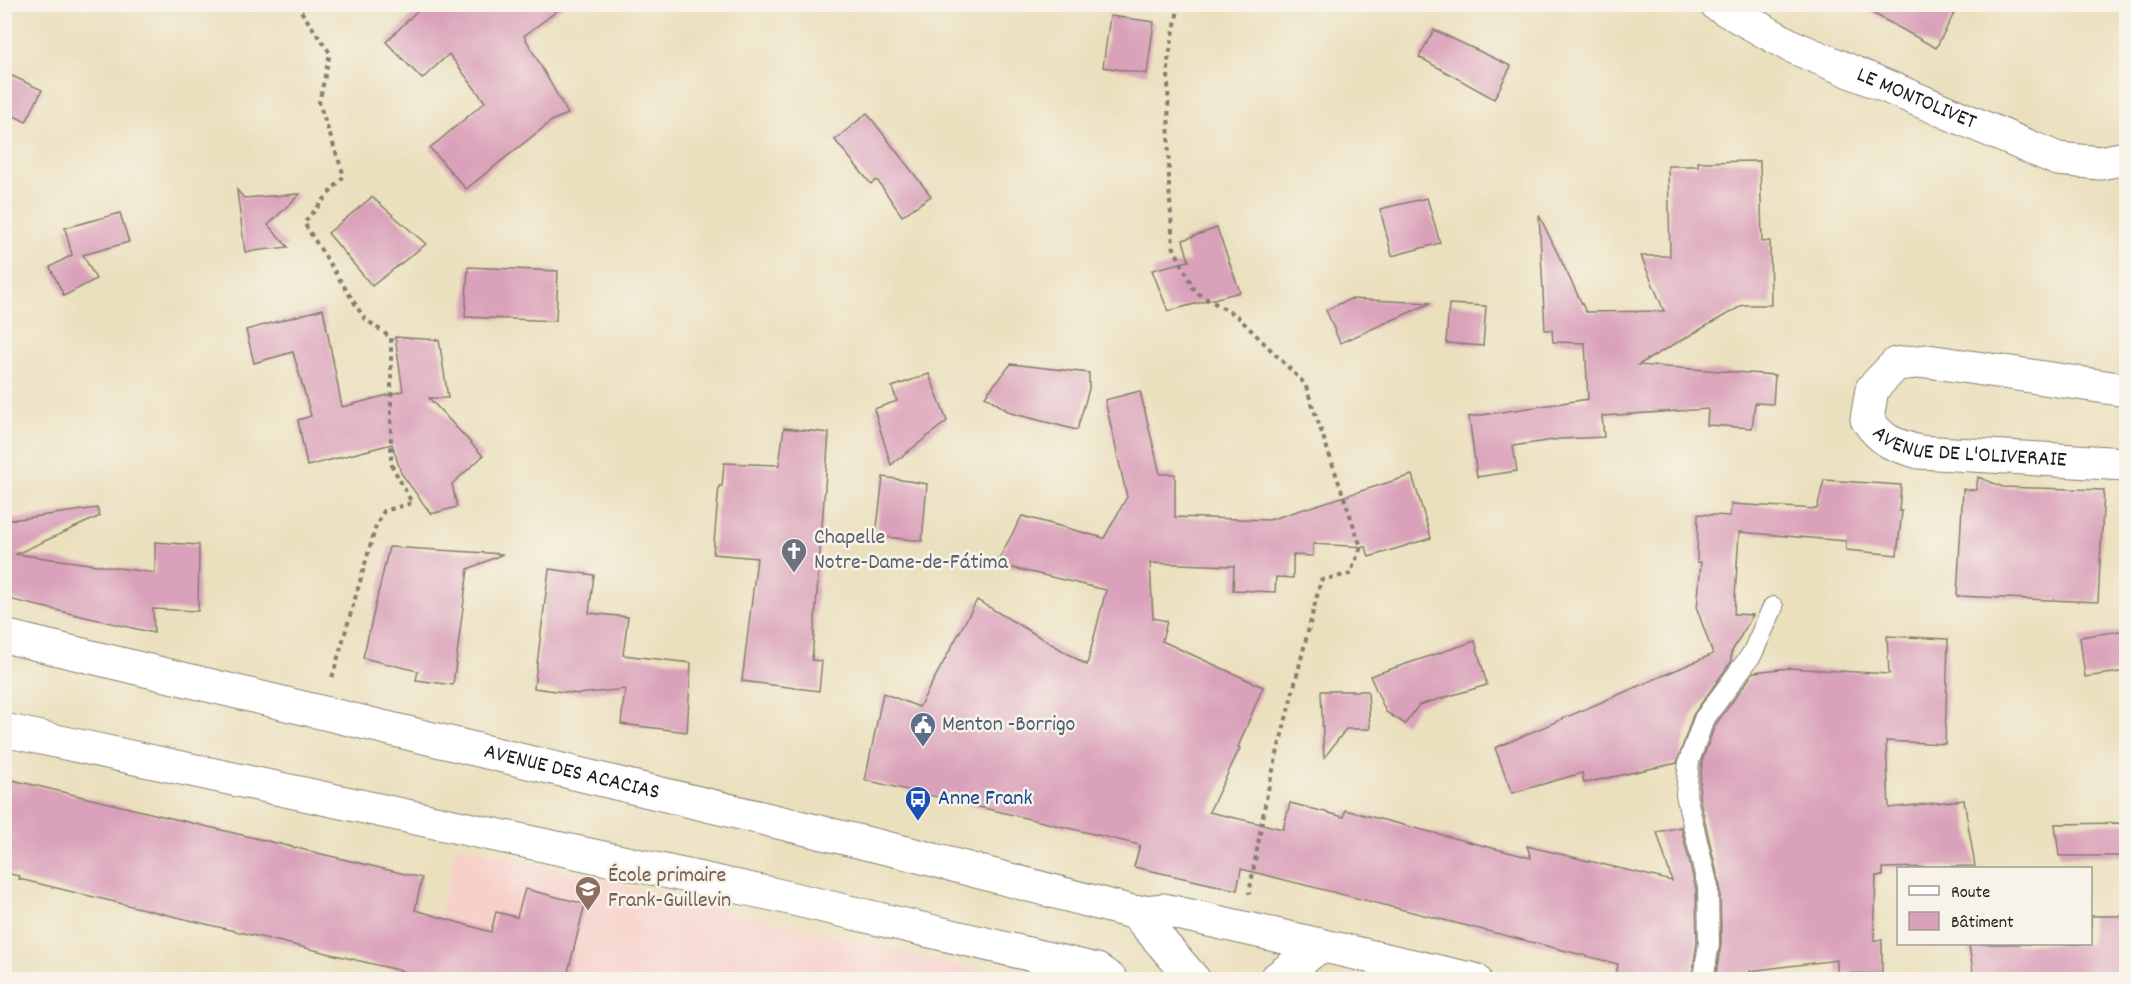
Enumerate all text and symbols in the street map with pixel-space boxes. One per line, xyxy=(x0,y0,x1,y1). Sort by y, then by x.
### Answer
street label: LE MONTOLIVET xyxy=(1852,60,1981,138)
street label: AVENUE DE L'OLIVERAIE xyxy=(1865,419,2068,476)
place label: Chapelle Notre-Dame-de-Fátima xyxy=(814,523,1009,579)
church icon: Chapelle Notre-Dame-de-Fátima xyxy=(779,536,809,574)
public building icon: Menton -Borrigo xyxy=(908,710,938,748)
place label: Menton -Borrigo xyxy=(942,710,1075,741)
street label: AVENUE DES ACACIAS xyxy=(481,736,663,809)
bus stop icon: Anne Frank xyxy=(903,784,933,822)
place label: Anne Frank xyxy=(938,784,1033,815)
place label: École primaire Frank-Guillevin xyxy=(608,861,731,917)
legend xyxy=(1897,867,2092,945)
school or university icon: École primaire Frank-Guillevin xyxy=(573,874,603,912)
text: Route xyxy=(1951,881,1990,906)
text: Bâtiment xyxy=(1951,911,2014,936)

